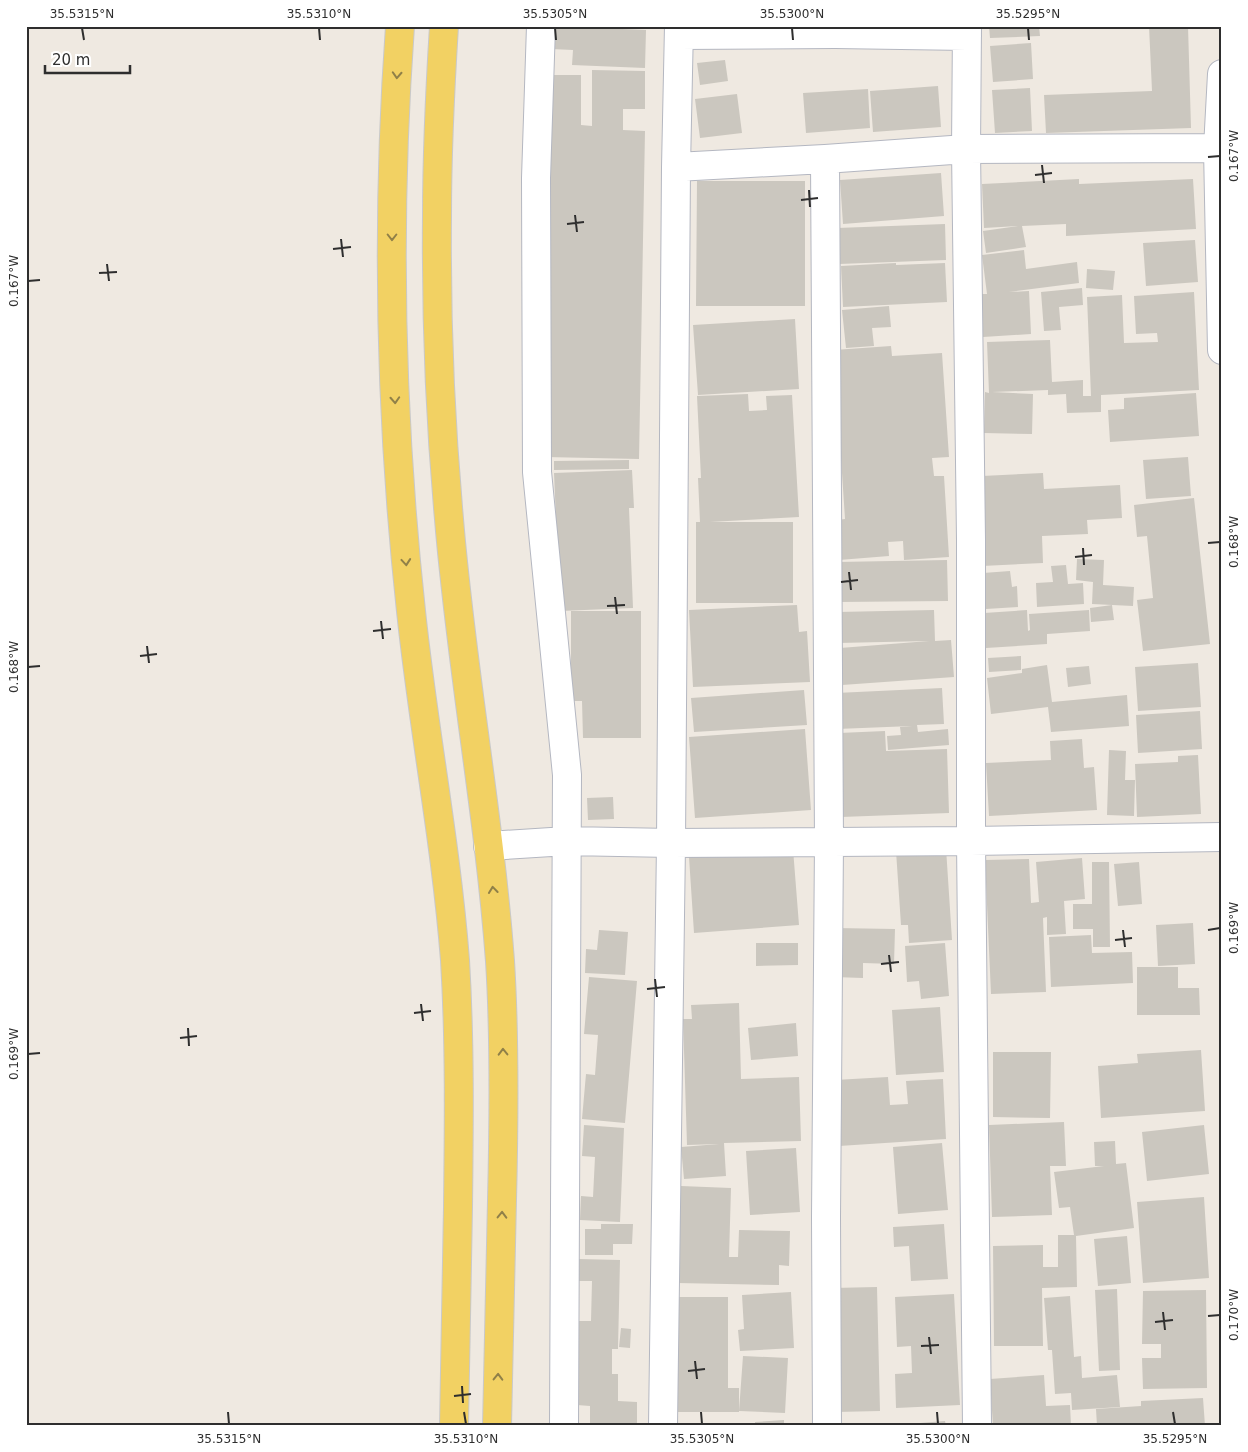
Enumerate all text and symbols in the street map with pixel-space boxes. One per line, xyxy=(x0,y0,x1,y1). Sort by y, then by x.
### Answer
text: 35.5315°N xyxy=(50,7,114,21)
text: 35.5310°N xyxy=(287,7,351,21)
text: 35.5305°N xyxy=(523,7,587,21)
text: 35.5300°N xyxy=(760,7,824,21)
text: 35.5295°N xyxy=(996,7,1060,21)
scale bar xyxy=(45,42,130,74)
text: 20 m xyxy=(52,51,90,69)
one-way arrow xyxy=(392,71,403,79)
text: 0.167°W xyxy=(1227,130,1241,182)
one-way arrow xyxy=(387,234,397,242)
text: 0.167°W xyxy=(7,255,21,307)
one-way arrow xyxy=(389,396,400,404)
text: 0.168°W xyxy=(1227,516,1241,568)
one-way arrow xyxy=(401,558,412,566)
text: 0.168°W xyxy=(7,641,21,693)
one-way arrow xyxy=(488,886,499,894)
text: 0.169°W xyxy=(1227,902,1241,954)
text: 0.169°W xyxy=(7,1028,21,1080)
one-way arrow xyxy=(498,1048,509,1056)
one-way arrow xyxy=(496,1210,507,1218)
text: 0.170°W xyxy=(1227,1289,1241,1341)
one-way arrow xyxy=(493,1373,504,1381)
text: 35.5315°N xyxy=(197,1432,261,1446)
text: 35.5310°N xyxy=(434,1432,498,1446)
text: 35.5305°N xyxy=(670,1432,734,1446)
text: 35.5300°N xyxy=(906,1432,970,1446)
text: 35.5295°N xyxy=(1143,1432,1207,1446)

